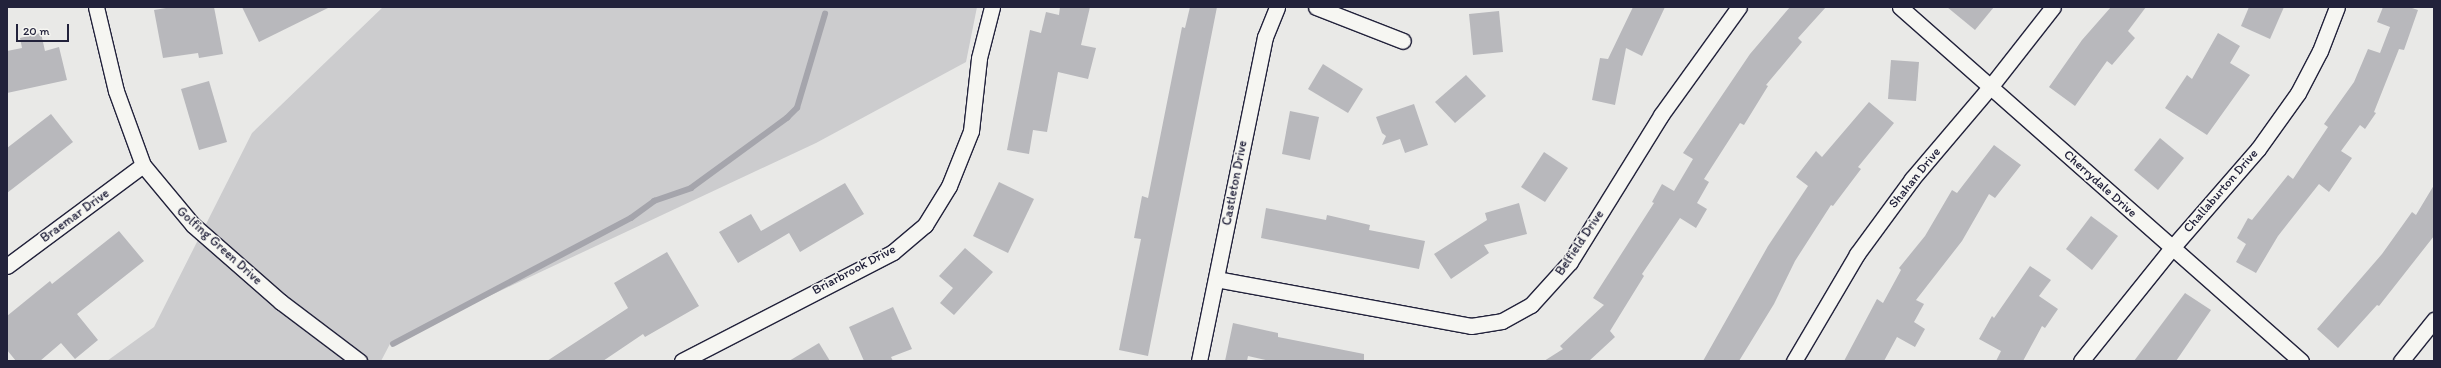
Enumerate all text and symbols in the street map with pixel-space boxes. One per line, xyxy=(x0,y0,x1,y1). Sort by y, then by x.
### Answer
scale bar xyxy=(18,16,71,42)
text: 20 m xyxy=(23,24,50,38)
street label: Castleton Drive xyxy=(1219,139,1251,227)
street label: Shahan Drive xyxy=(1886,144,1944,212)
street label: Challaburton Drive xyxy=(2180,146,2262,236)
street label: Cherrydale Drive xyxy=(2060,147,2140,221)
street label: Braemar Drive xyxy=(38,186,112,246)
street label: Golfing Green Drive xyxy=(173,203,265,289)
street label: Belfield Drive xyxy=(1552,207,1608,279)
street label: Briarbrook Drive xyxy=(810,241,898,299)

